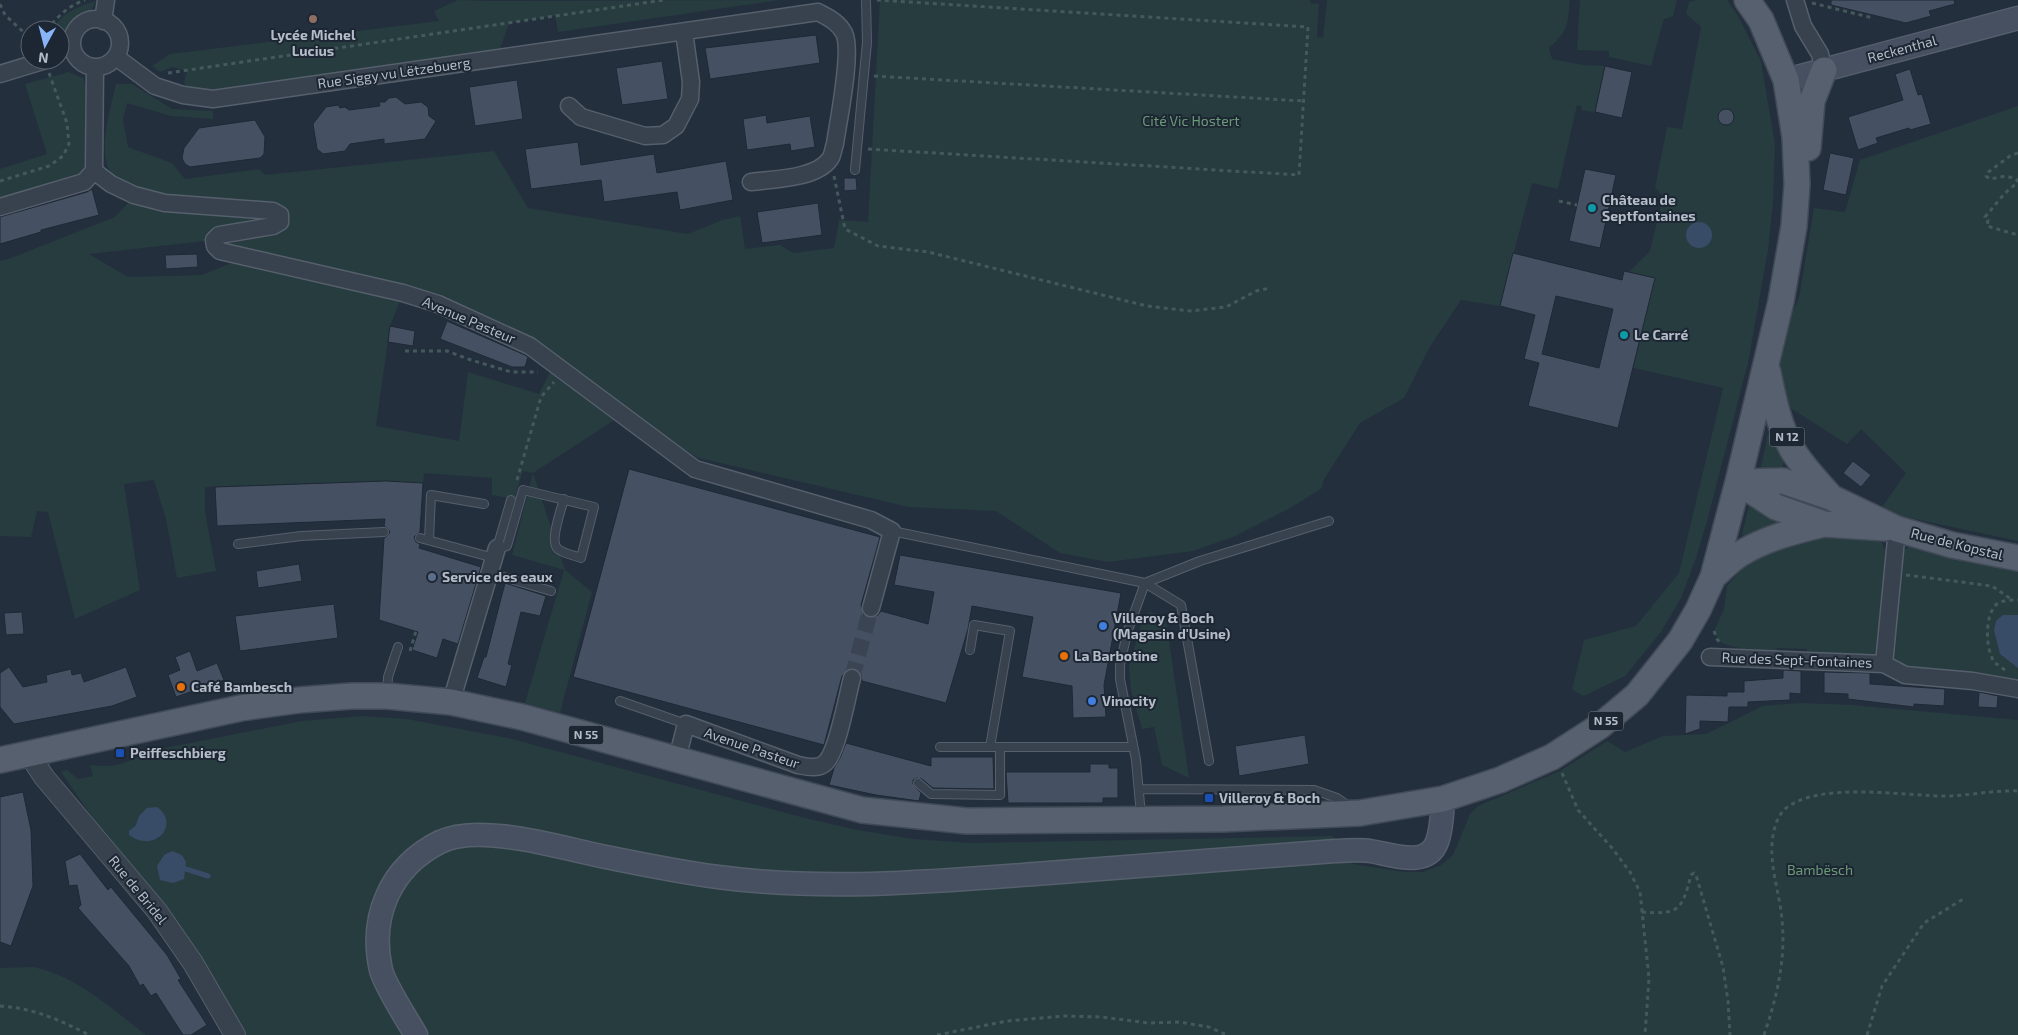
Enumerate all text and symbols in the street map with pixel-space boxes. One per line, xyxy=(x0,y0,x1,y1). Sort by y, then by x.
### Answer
marker: Lycée Michel Lucius xyxy=(307,13,319,25)
north arrow xyxy=(20,20,70,70)
place label: Lycée Michel Lucius xyxy=(270,26,356,59)
street label: Reckenthal xyxy=(1865,31,1939,66)
text: N xyxy=(37,49,49,67)
street label: Rue Siggy vu Lëtzebuerg xyxy=(316,53,472,92)
park label: Cité Vic Hostert xyxy=(1142,112,1240,129)
place label: Château de Septfontaines xyxy=(1602,191,1696,224)
marker: Château de Septfontaines xyxy=(1586,202,1598,214)
street label: Avenue Pasteur xyxy=(420,292,519,347)
place label: Le Carré xyxy=(1634,326,1688,343)
marker: Le Carré xyxy=(1618,329,1630,341)
road number: N 12 xyxy=(1770,428,1804,447)
street label: Rue de Kopstal xyxy=(1909,524,2006,563)
place label: Service des eaux xyxy=(442,568,553,585)
marker: Service des eaux xyxy=(426,571,438,583)
place label: Villeroy & Boch (Magasin d'Usine) xyxy=(1113,609,1230,642)
marker: Villeroy & Boch (Magasin d'Usine) xyxy=(1097,620,1109,632)
place label: La Barbotine xyxy=(1074,647,1158,664)
street label: Rue des Sept-Fontaines xyxy=(1721,648,1873,671)
marker: La Barbotine xyxy=(1058,650,1070,662)
place label: Café Bambesch xyxy=(191,678,292,695)
marker: Café Bambesch xyxy=(175,681,187,693)
place label: Vinocity xyxy=(1102,692,1156,709)
marker: Vinocity xyxy=(1086,695,1098,707)
road number: N 55 xyxy=(1588,711,1624,730)
street label: Avenue Pasteur xyxy=(702,723,802,772)
road number: N 55 xyxy=(568,726,604,744)
place label: Peiffeschbierg xyxy=(130,744,226,761)
marker: Peiffeschbierg xyxy=(114,747,126,759)
place label: Villeroy & Boch xyxy=(1219,789,1320,806)
marker: Villeroy & Boch xyxy=(1203,792,1215,804)
street label: Rue de Bridel xyxy=(106,852,172,928)
park label: Bambësch xyxy=(1787,861,1853,878)

